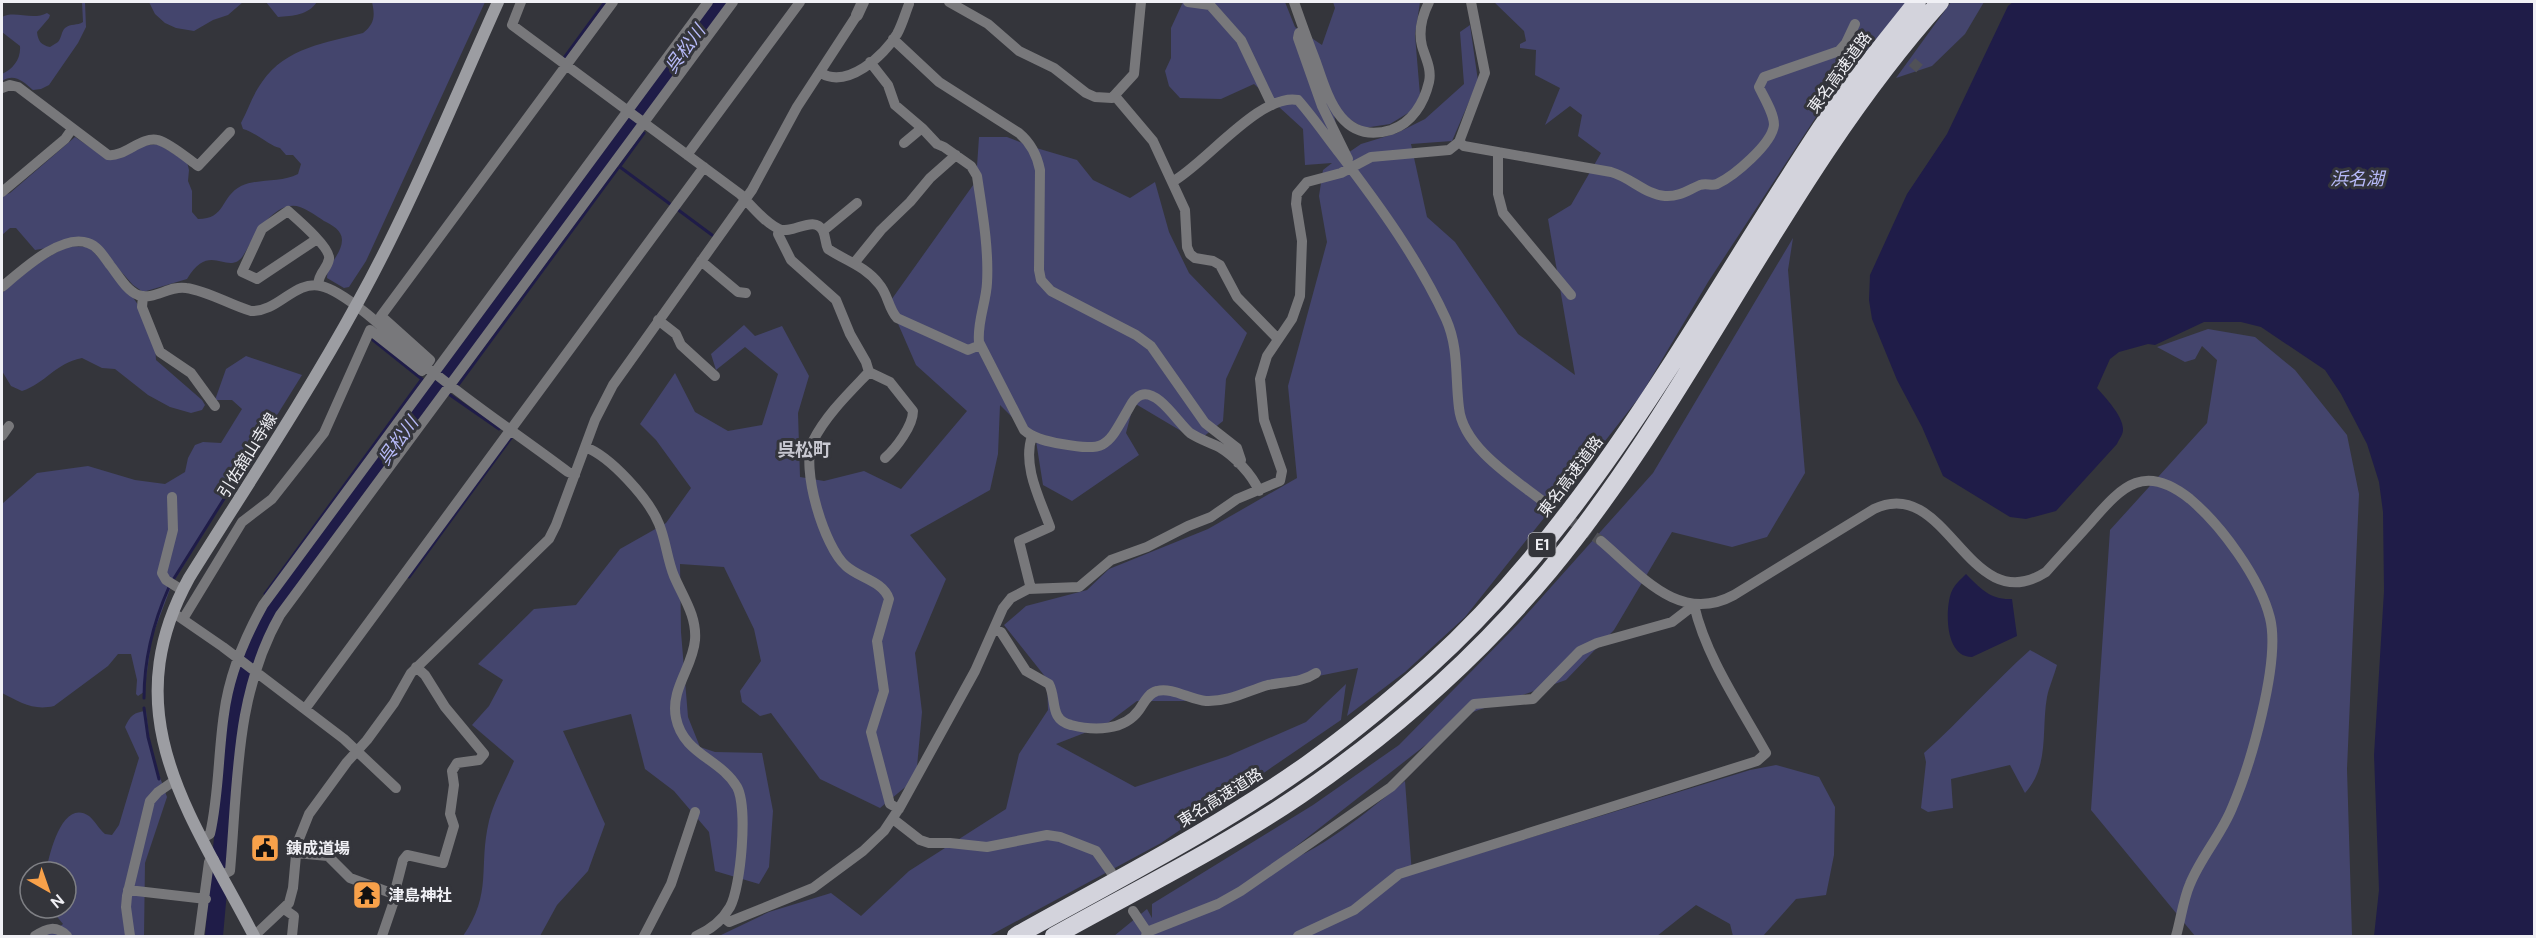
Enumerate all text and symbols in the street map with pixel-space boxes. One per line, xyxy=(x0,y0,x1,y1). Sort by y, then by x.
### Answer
water label: 呉松川 xyxy=(659,18,712,78)
street label: 東名高速道路 xyxy=(1803,27,1876,117)
water label: 浜名湖 xyxy=(2330,167,2387,191)
street label: 引佐舘山寺線 xyxy=(213,409,282,502)
water label: 呉松川 xyxy=(372,410,425,470)
street label: 東名高速道路 xyxy=(1533,432,1608,521)
district label: 呉松町 xyxy=(777,438,831,462)
road number: E1 xyxy=(1528,533,1556,557)
street label: 東名高速道路 xyxy=(1174,763,1267,832)
public building icon: 錬成道場 xyxy=(249,832,281,864)
place label: 錬成道場 xyxy=(286,838,350,859)
north arrow xyxy=(18,860,78,920)
temple icon: 津島神社 xyxy=(351,879,383,911)
place label: 津島神社 xyxy=(388,885,452,906)
text: N xyxy=(46,889,69,913)

